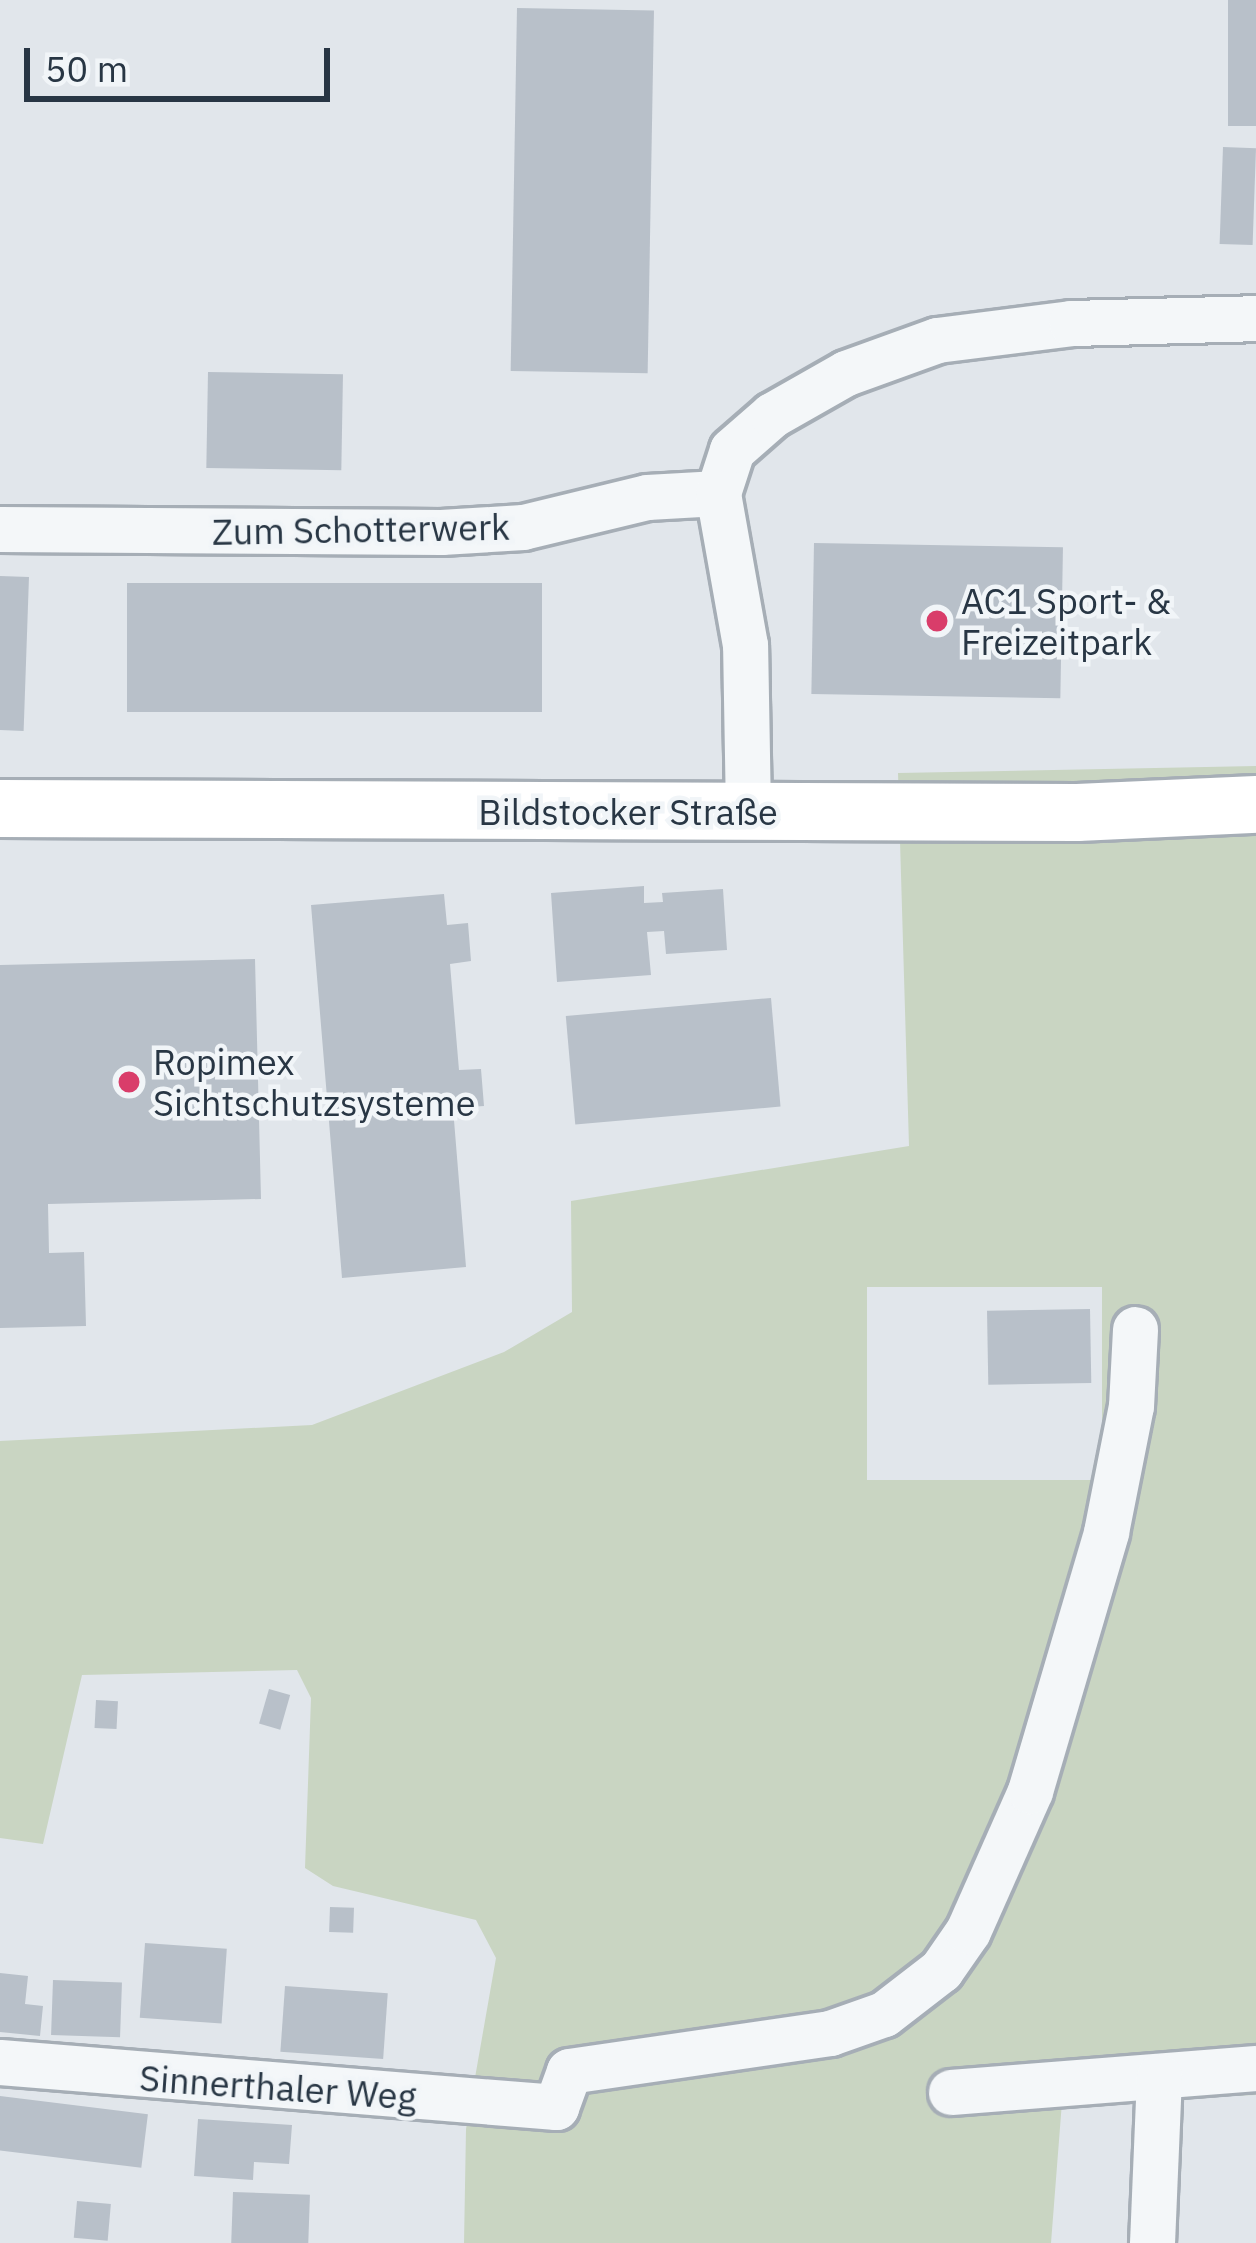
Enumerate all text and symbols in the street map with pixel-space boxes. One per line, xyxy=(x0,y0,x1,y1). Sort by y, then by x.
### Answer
scale bar xyxy=(30,24,336,98)
text: 50 m xyxy=(45,45,128,92)
street label: Zum Schotterwerk xyxy=(212,505,510,553)
place label: AC1 Sport- & Freizeitpark xyxy=(961,578,1171,663)
marker: AC1 Sport- & Freizeitpark xyxy=(924,608,950,634)
street label: Bildstocker Straße xyxy=(478,790,778,834)
place label: Ropimex Sichtschutzsysteme xyxy=(153,1039,475,1124)
marker: Ropimex Sichtschutzsysteme xyxy=(116,1069,142,1095)
street label: Sinnerthaler Weg xyxy=(138,2056,418,2118)

